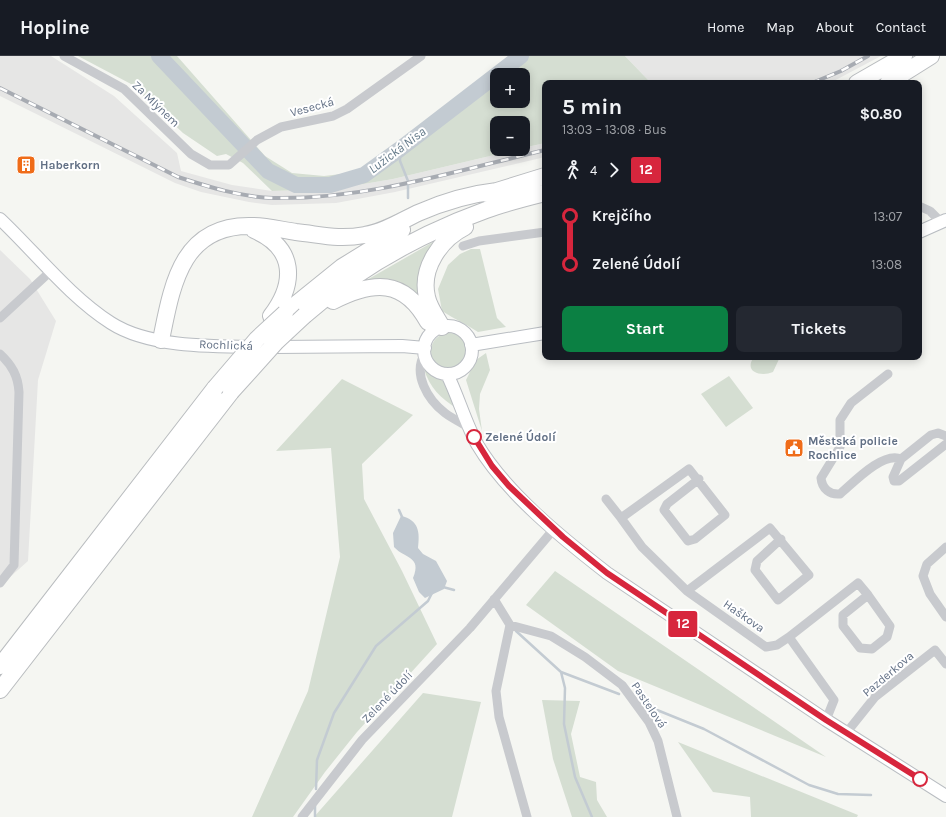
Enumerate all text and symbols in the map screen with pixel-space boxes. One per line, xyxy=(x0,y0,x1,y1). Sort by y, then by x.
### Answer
text: Hopline xyxy=(20,17,90,39)
text: Home xyxy=(707,19,744,36)
text: Map xyxy=(766,19,794,36)
text: About xyxy=(816,19,854,36)
text: Contact xyxy=(876,19,926,36)
map controls xyxy=(490,68,530,156)
button: + xyxy=(490,68,530,108)
street label: Za Mlýnem xyxy=(129,78,183,130)
street label: Vesecká xyxy=(289,94,335,120)
text: 5 min xyxy=(562,94,622,120)
text: $0.80 xyxy=(860,105,902,123)
button: − xyxy=(490,116,530,156)
text: 13:03 – 13:08 · Bus xyxy=(562,122,667,137)
water label: Lužická Nisa xyxy=(365,123,429,176)
building icon: Haberkorn xyxy=(15,154,37,176)
place label: Haberkorn xyxy=(40,158,100,172)
icon: walk xyxy=(562,159,584,181)
icon: forward xyxy=(603,159,625,181)
text: 12 xyxy=(639,161,653,178)
text: 4 xyxy=(590,163,597,178)
text: Krejčího xyxy=(592,207,651,225)
text: 13:07 xyxy=(873,209,902,224)
text: Zelené Údolí xyxy=(592,255,681,273)
text: 13:08 xyxy=(871,257,902,272)
button: Start xyxy=(562,306,728,352)
button: Tickets xyxy=(736,306,902,352)
street label: Rochlická xyxy=(199,337,253,353)
marker: Zelené Údolí xyxy=(466,429,482,445)
place label: Zelené Údolí xyxy=(485,429,557,444)
place label: Městská policie Rochlice xyxy=(808,434,898,462)
public building icon: Městská policie Rochlice xyxy=(783,437,805,459)
street label: Haškova xyxy=(721,597,767,635)
line badge: 12 xyxy=(665,611,701,637)
text: 12 xyxy=(676,615,690,632)
street label: Pazderkova xyxy=(860,649,916,699)
street label: Zelené údolí xyxy=(359,668,416,726)
street label: Pastelová xyxy=(628,679,670,731)
unlabelled marker xyxy=(912,771,928,787)

